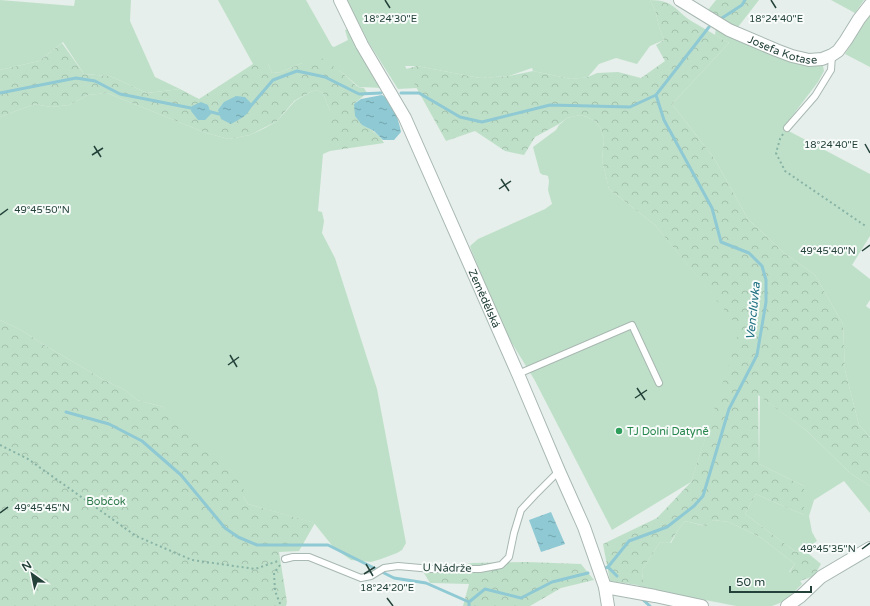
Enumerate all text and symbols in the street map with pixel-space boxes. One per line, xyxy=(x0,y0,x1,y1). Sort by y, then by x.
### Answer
text: 18°24'30"E xyxy=(363,13,417,25)
text: 18°24'40"E xyxy=(749,13,803,25)
street label: Josefa Kotase xyxy=(746,32,818,67)
text: 18°24'40"E xyxy=(804,139,858,151)
text: 49°45'50"N xyxy=(14,204,70,216)
text: 49°45'40"N xyxy=(800,245,856,257)
street label: Zemědělská xyxy=(466,267,503,330)
water label: Venclůvka xyxy=(743,281,763,341)
place label: TJ Dolní Datyně xyxy=(627,425,709,438)
marker: TJ Dolní Datyně xyxy=(614,426,624,436)
park label: Bobčok xyxy=(86,495,126,508)
text: 49°45'45"N xyxy=(14,502,70,514)
text: 49°45'35"N xyxy=(800,543,856,555)
north arrow xyxy=(12,554,52,594)
text: N xyxy=(20,558,34,574)
street label: U Nádrže xyxy=(422,561,472,575)
scale bar xyxy=(730,568,811,594)
text: 50 m xyxy=(736,575,765,589)
text: 18°24'20"E xyxy=(360,582,414,594)

